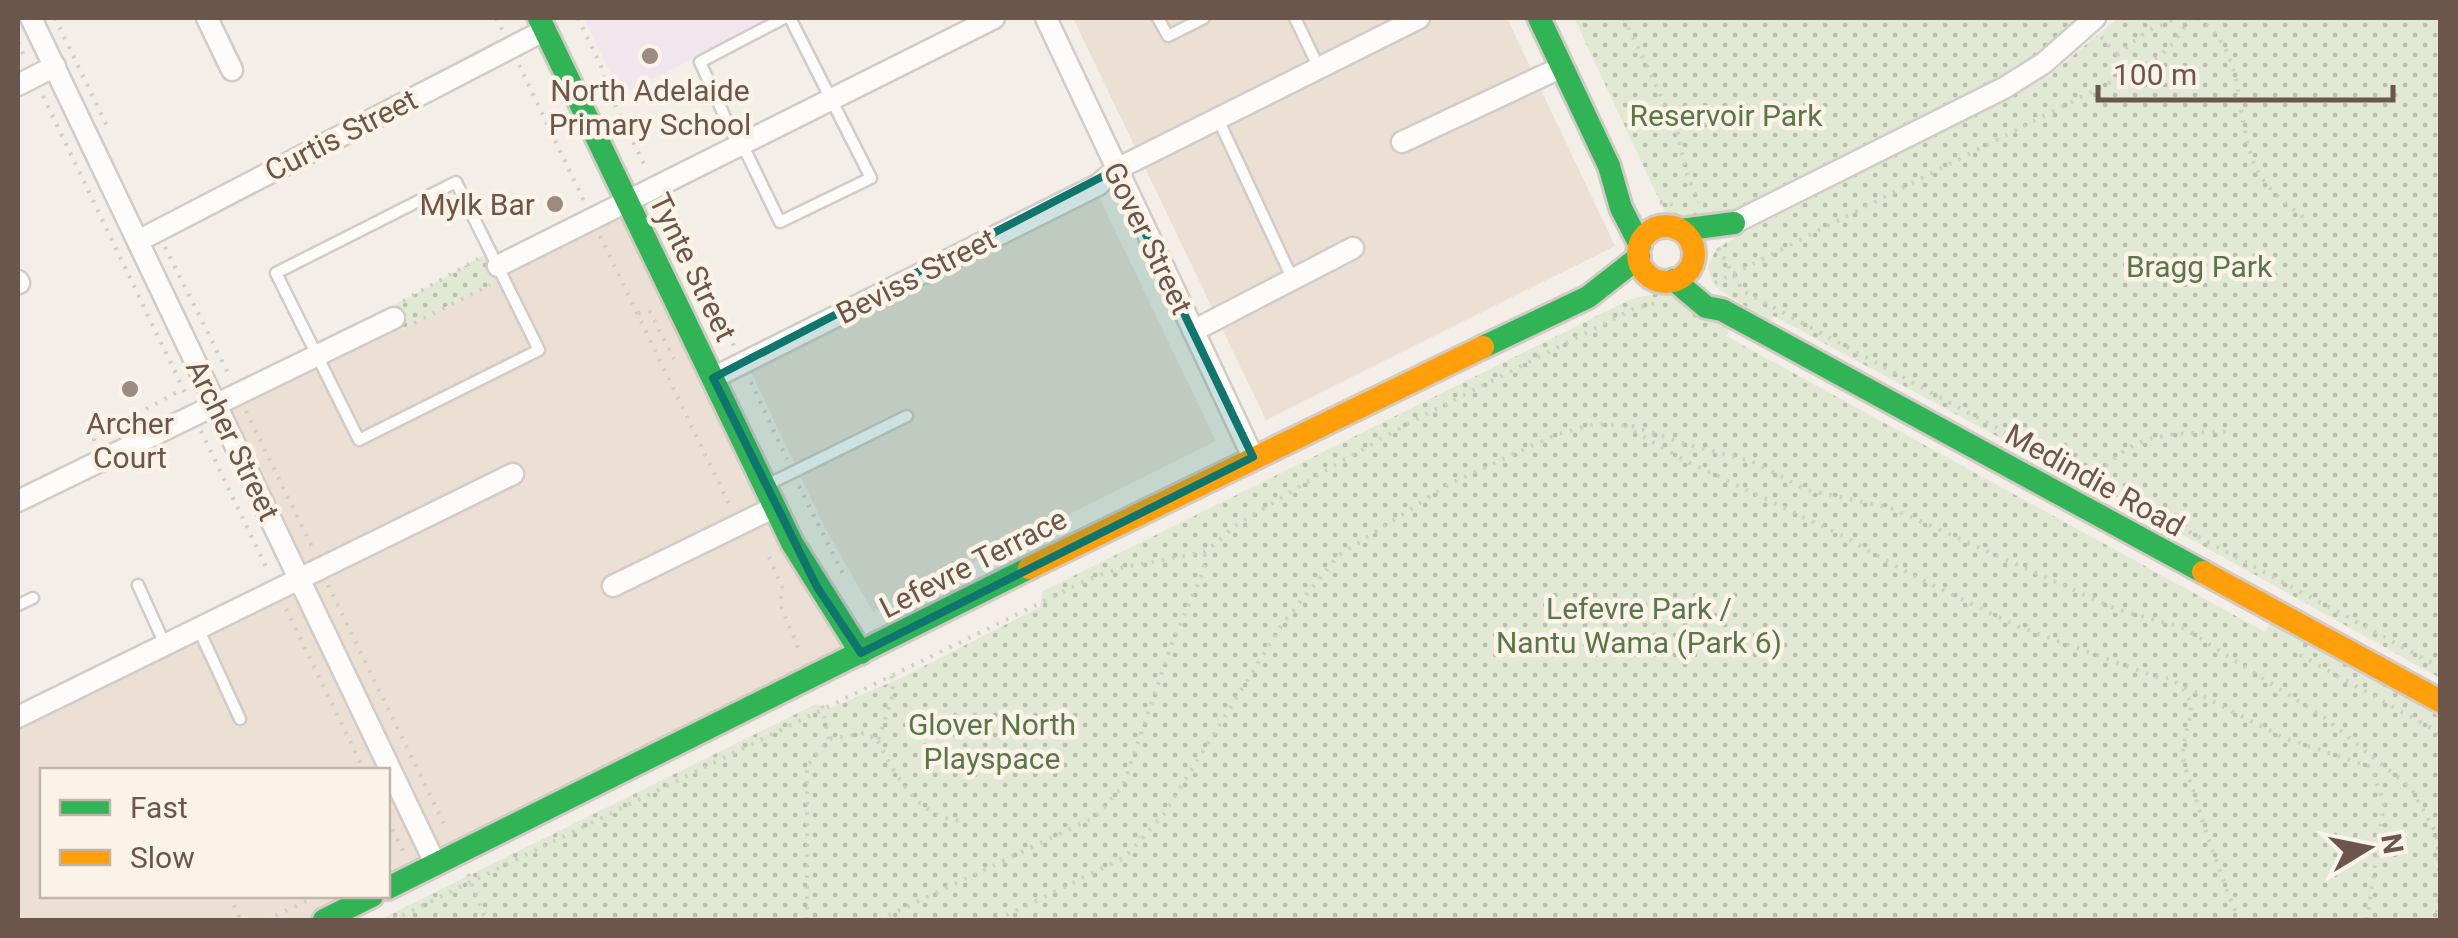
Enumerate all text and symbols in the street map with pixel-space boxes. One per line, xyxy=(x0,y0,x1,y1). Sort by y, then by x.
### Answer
scale bar xyxy=(2098,40,2393,102)
marker: North Adelaide Primary School xyxy=(639,45,661,67)
text: 100 m xyxy=(2113,57,2197,92)
place label: North Adelaide Primary School xyxy=(549,73,751,142)
street label: Curtis Street xyxy=(259,82,423,188)
park label: Reservoir Park xyxy=(1630,98,1823,133)
street label: Gover Street xyxy=(1096,156,1200,320)
place label: Mylk Bar xyxy=(419,187,535,222)
street label: Tynte Street xyxy=(642,187,744,347)
marker: Mylk Bar xyxy=(544,193,566,215)
street label: Beviss Street xyxy=(831,221,1001,331)
park label: Bragg Park xyxy=(2126,249,2273,284)
street label: Archer Street xyxy=(179,354,287,526)
marker: Archer Court xyxy=(119,378,141,400)
place label: Archer Court xyxy=(86,406,174,475)
street label: Medindie Road xyxy=(1999,416,2191,544)
street label: Lefevre Terrace xyxy=(874,501,1072,625)
park label: Lefevre Park / Nantu Wama (Park 6) xyxy=(1496,591,1782,660)
park label: Glover North Playspace xyxy=(908,707,1076,776)
legend xyxy=(40,768,390,898)
text: Fast xyxy=(130,790,188,825)
north arrow xyxy=(2318,798,2418,898)
text: N xyxy=(2374,831,2410,856)
text: Slow xyxy=(130,840,195,875)

